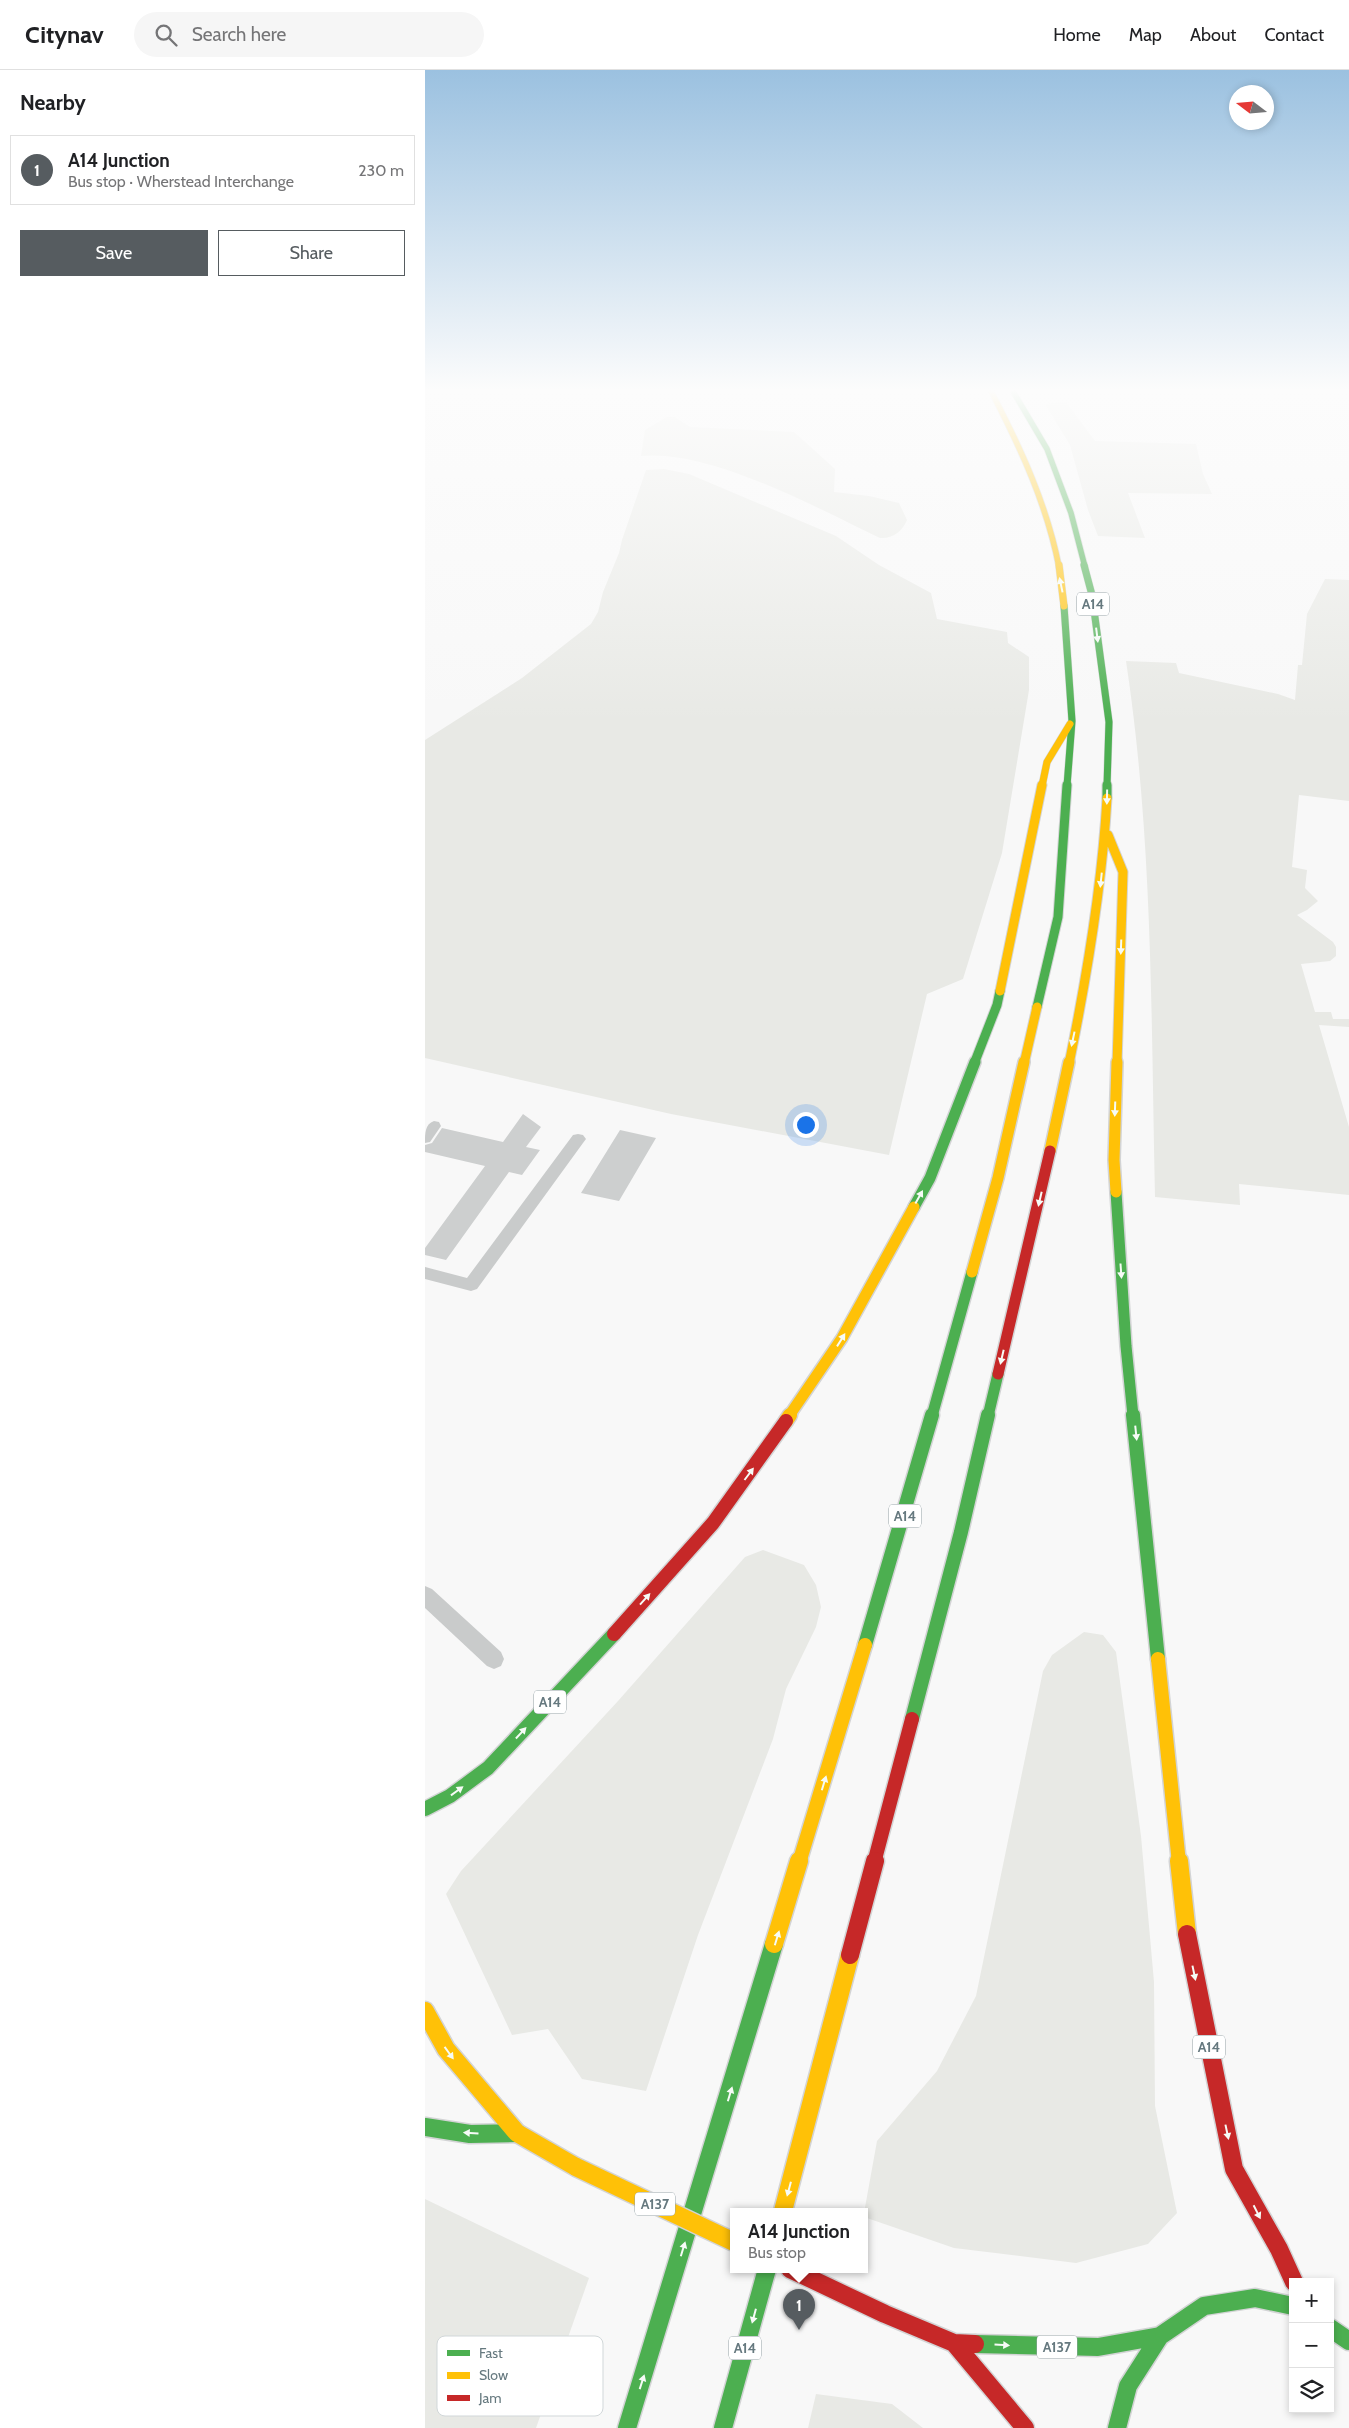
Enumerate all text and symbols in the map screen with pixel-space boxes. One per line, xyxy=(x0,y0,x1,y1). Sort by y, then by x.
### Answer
search box xyxy=(134,12,484,57)
text: Citynav xyxy=(25,20,104,49)
icon: search xyxy=(152,21,180,49)
text: Search here xyxy=(192,23,286,46)
text: Home xyxy=(1053,24,1101,46)
text: Map xyxy=(1129,24,1162,46)
text: About xyxy=(1190,24,1236,46)
text: Contact xyxy=(1264,24,1324,46)
north arrow xyxy=(1229,85,1274,130)
text: Nearby xyxy=(20,90,86,115)
text: A14 Junction xyxy=(68,149,170,172)
text: 1 xyxy=(34,161,40,180)
text: 230 m xyxy=(358,161,404,180)
text: Bus stop · Wherstead Interchange xyxy=(68,172,294,191)
button: Save xyxy=(20,230,208,276)
button: Share xyxy=(218,230,405,276)
one-way arrow xyxy=(1057,576,1065,592)
road number: A14 xyxy=(1077,592,1109,616)
one-way arrow xyxy=(1094,628,1102,644)
one-way arrow xyxy=(1103,789,1111,805)
one-way arrow xyxy=(1097,872,1105,888)
one-way arrow xyxy=(1116,939,1124,955)
one-way arrow xyxy=(1068,1032,1076,1048)
one-way arrow xyxy=(1111,1101,1119,1117)
your location xyxy=(793,1112,819,1138)
one-way arrow xyxy=(915,1190,923,1205)
one-way arrow xyxy=(1036,1191,1044,1206)
one-way arrow xyxy=(1118,1264,1126,1280)
one-way arrow xyxy=(836,1333,845,1346)
one-way arrow xyxy=(998,1349,1006,1364)
one-way arrow xyxy=(1132,1425,1140,1441)
one-way arrow xyxy=(744,1468,755,1481)
road number: A14 xyxy=(889,1504,921,1528)
one-way arrow xyxy=(639,1593,651,1605)
road number: A14 xyxy=(534,1690,566,1714)
one-way arrow xyxy=(515,1727,527,1739)
one-way arrow xyxy=(821,1775,829,1790)
one-way arrow xyxy=(451,1786,464,1796)
one-way arrow xyxy=(774,1930,782,1945)
one-way arrow xyxy=(1191,1965,1199,1981)
road number: A14 xyxy=(1193,2035,1225,2058)
one-way arrow xyxy=(444,2046,454,2060)
one-way arrow xyxy=(727,2086,735,2101)
one-way arrow xyxy=(1223,2125,1231,2140)
one-way arrow xyxy=(462,2129,478,2137)
one-way arrow xyxy=(784,2182,792,2197)
road number: A137 xyxy=(635,2192,675,2216)
one-way arrow xyxy=(1253,2205,1261,2219)
popup xyxy=(730,2208,868,2273)
text: A14 Junction xyxy=(748,2220,850,2243)
one-way arrow xyxy=(680,2242,688,2257)
text: Bus stop xyxy=(748,2243,806,2262)
map controls xyxy=(1289,2278,1334,2413)
button: + xyxy=(1289,2278,1334,2323)
pin: 1 xyxy=(783,2289,815,2330)
one-way arrow xyxy=(749,2308,757,2323)
button: − xyxy=(1289,2323,1334,2368)
legend xyxy=(437,2336,603,2416)
road number: A14 xyxy=(729,2336,761,2360)
road number: A137 xyxy=(1037,2336,1077,2358)
one-way arrow xyxy=(995,2341,1011,2349)
text: Fast xyxy=(479,2344,503,2362)
text: Slow xyxy=(479,2366,508,2384)
button: layers xyxy=(1289,2368,1334,2413)
one-way arrow xyxy=(639,2374,646,2389)
text: Jam xyxy=(478,2389,501,2407)

